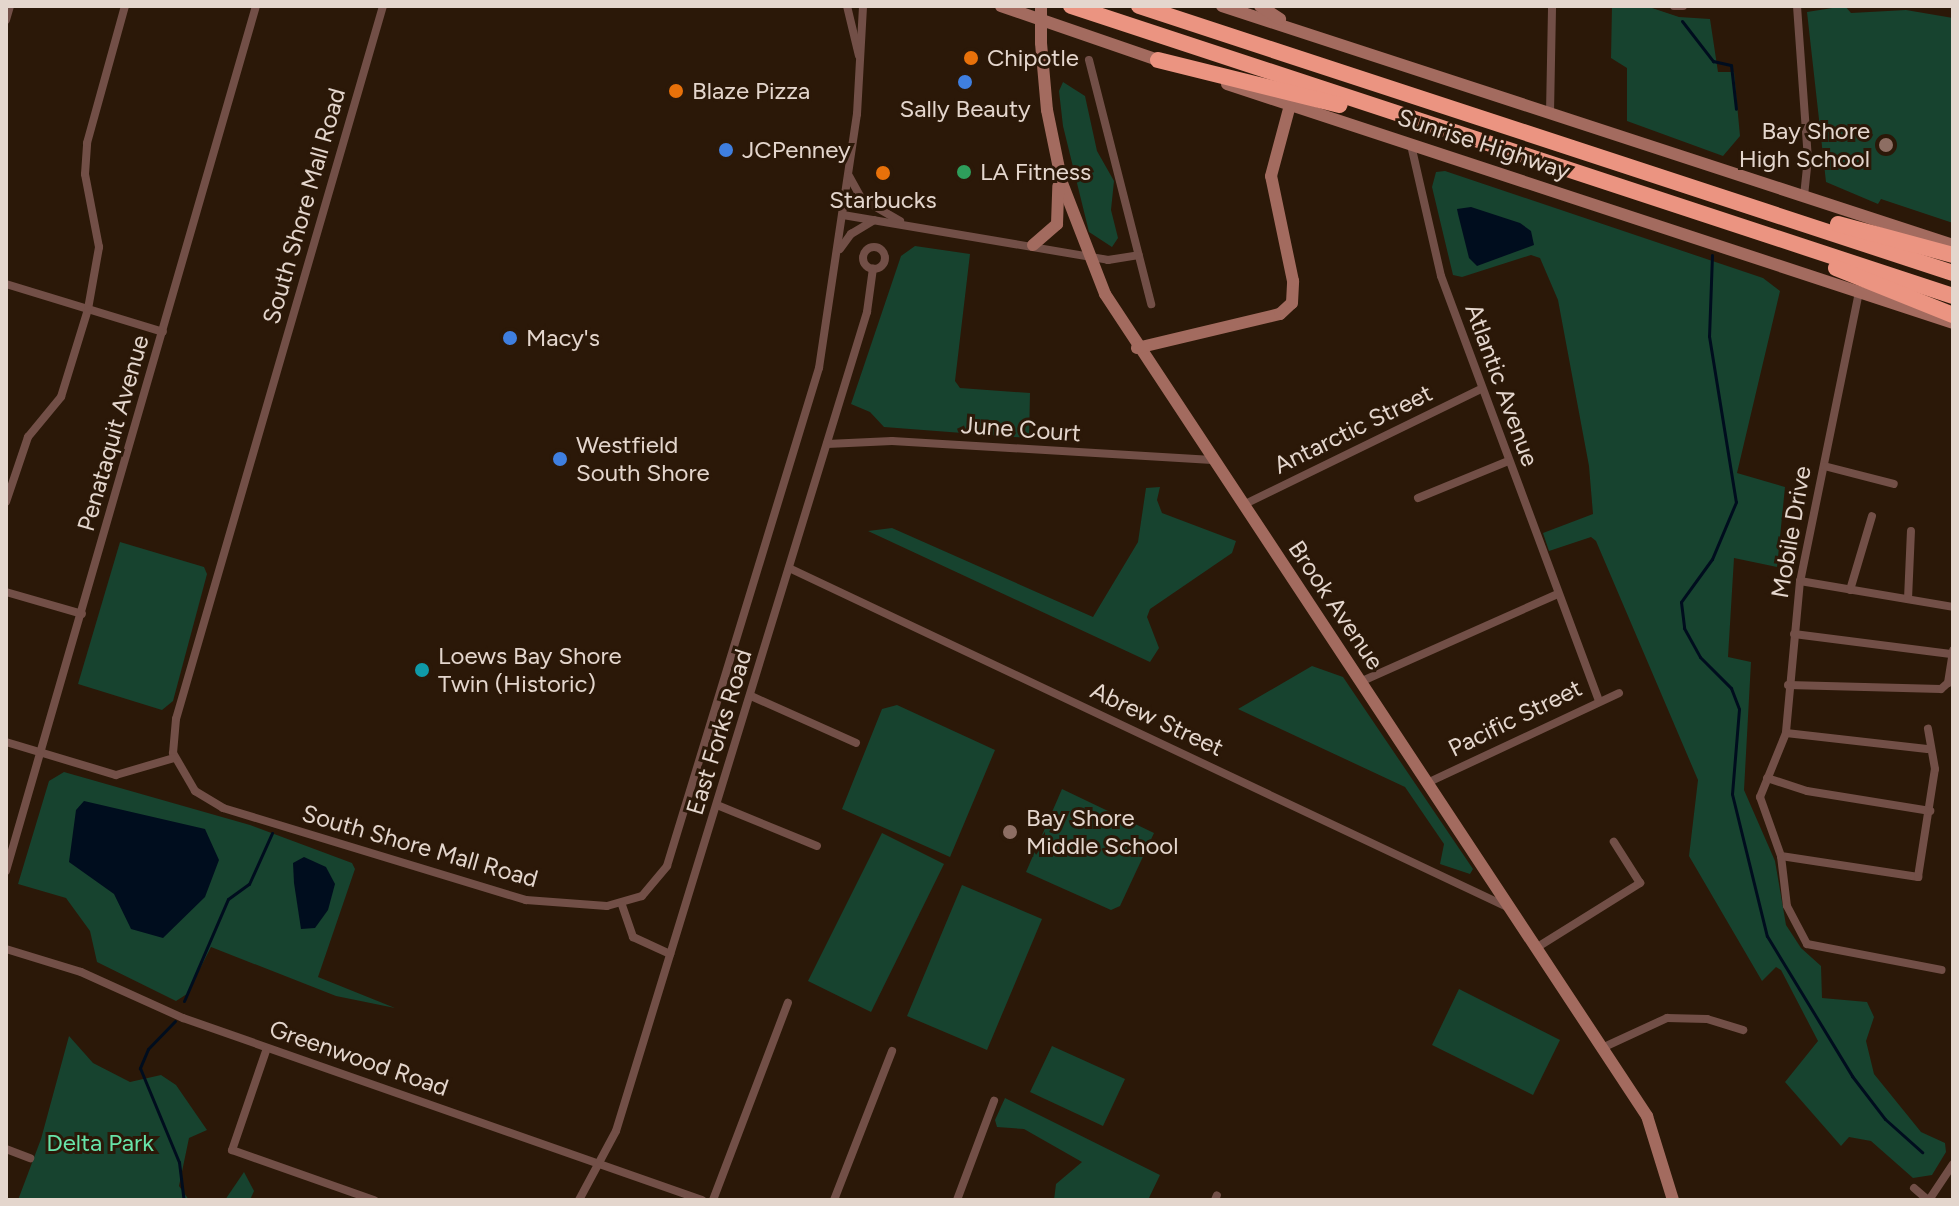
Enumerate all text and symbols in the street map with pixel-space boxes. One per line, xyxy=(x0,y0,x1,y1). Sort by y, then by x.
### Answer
place label: Chipotle xyxy=(987,44,1079,72)
marker: Chipotle xyxy=(962,49,980,67)
marker: Sally Beauty xyxy=(956,73,974,91)
place label: Blaze Pizza xyxy=(692,77,810,105)
marker: Blaze Pizza xyxy=(667,82,685,100)
street label: South Shore Mall Road xyxy=(257,85,351,327)
place label: Sally Beauty xyxy=(899,95,1031,123)
street label: Sunrise Highway xyxy=(1394,103,1574,185)
place label: Bay Shore High School xyxy=(1739,117,1870,173)
place label: JCPenney xyxy=(742,136,851,164)
marker: Bay Shore High School xyxy=(1877,136,1895,154)
marker: JCPenney xyxy=(717,141,735,159)
place label: LA Fitness xyxy=(980,158,1091,186)
marker: LA Fitness xyxy=(955,163,973,181)
marker: Starbucks xyxy=(874,164,892,182)
place label: Starbucks xyxy=(829,186,937,214)
street label: Atlantic Avenue xyxy=(1459,300,1545,470)
place label: Macy's xyxy=(526,324,600,352)
marker: Macy's xyxy=(501,329,519,347)
street label: Penataquit Avenue xyxy=(71,332,155,534)
street label: Antarctic Street xyxy=(1269,378,1437,480)
street label: June Court xyxy=(960,410,1082,448)
place label: Westfield South Shore xyxy=(576,431,710,487)
marker: Westfield South Shore xyxy=(551,450,569,468)
street label: Mobile Drive xyxy=(1765,464,1817,600)
street label: Brook Avenue xyxy=(1282,535,1390,675)
place label: Loews Bay Shore Twin (Historic) xyxy=(438,642,622,698)
street label: East Forks Road xyxy=(680,646,758,818)
marker: Loews Bay Shore Twin (Historic) xyxy=(413,661,431,679)
street label: Pacific Street xyxy=(1444,673,1586,763)
street label: Abrew Street xyxy=(1086,676,1228,762)
street label: South Shore Mall Road xyxy=(299,799,541,893)
place label: Bay Shore Middle School xyxy=(1026,804,1179,860)
marker: Bay Shore Middle School xyxy=(1001,823,1019,841)
street label: Greenwood Road xyxy=(266,1014,452,1102)
park label: Delta Park xyxy=(46,1129,154,1157)

